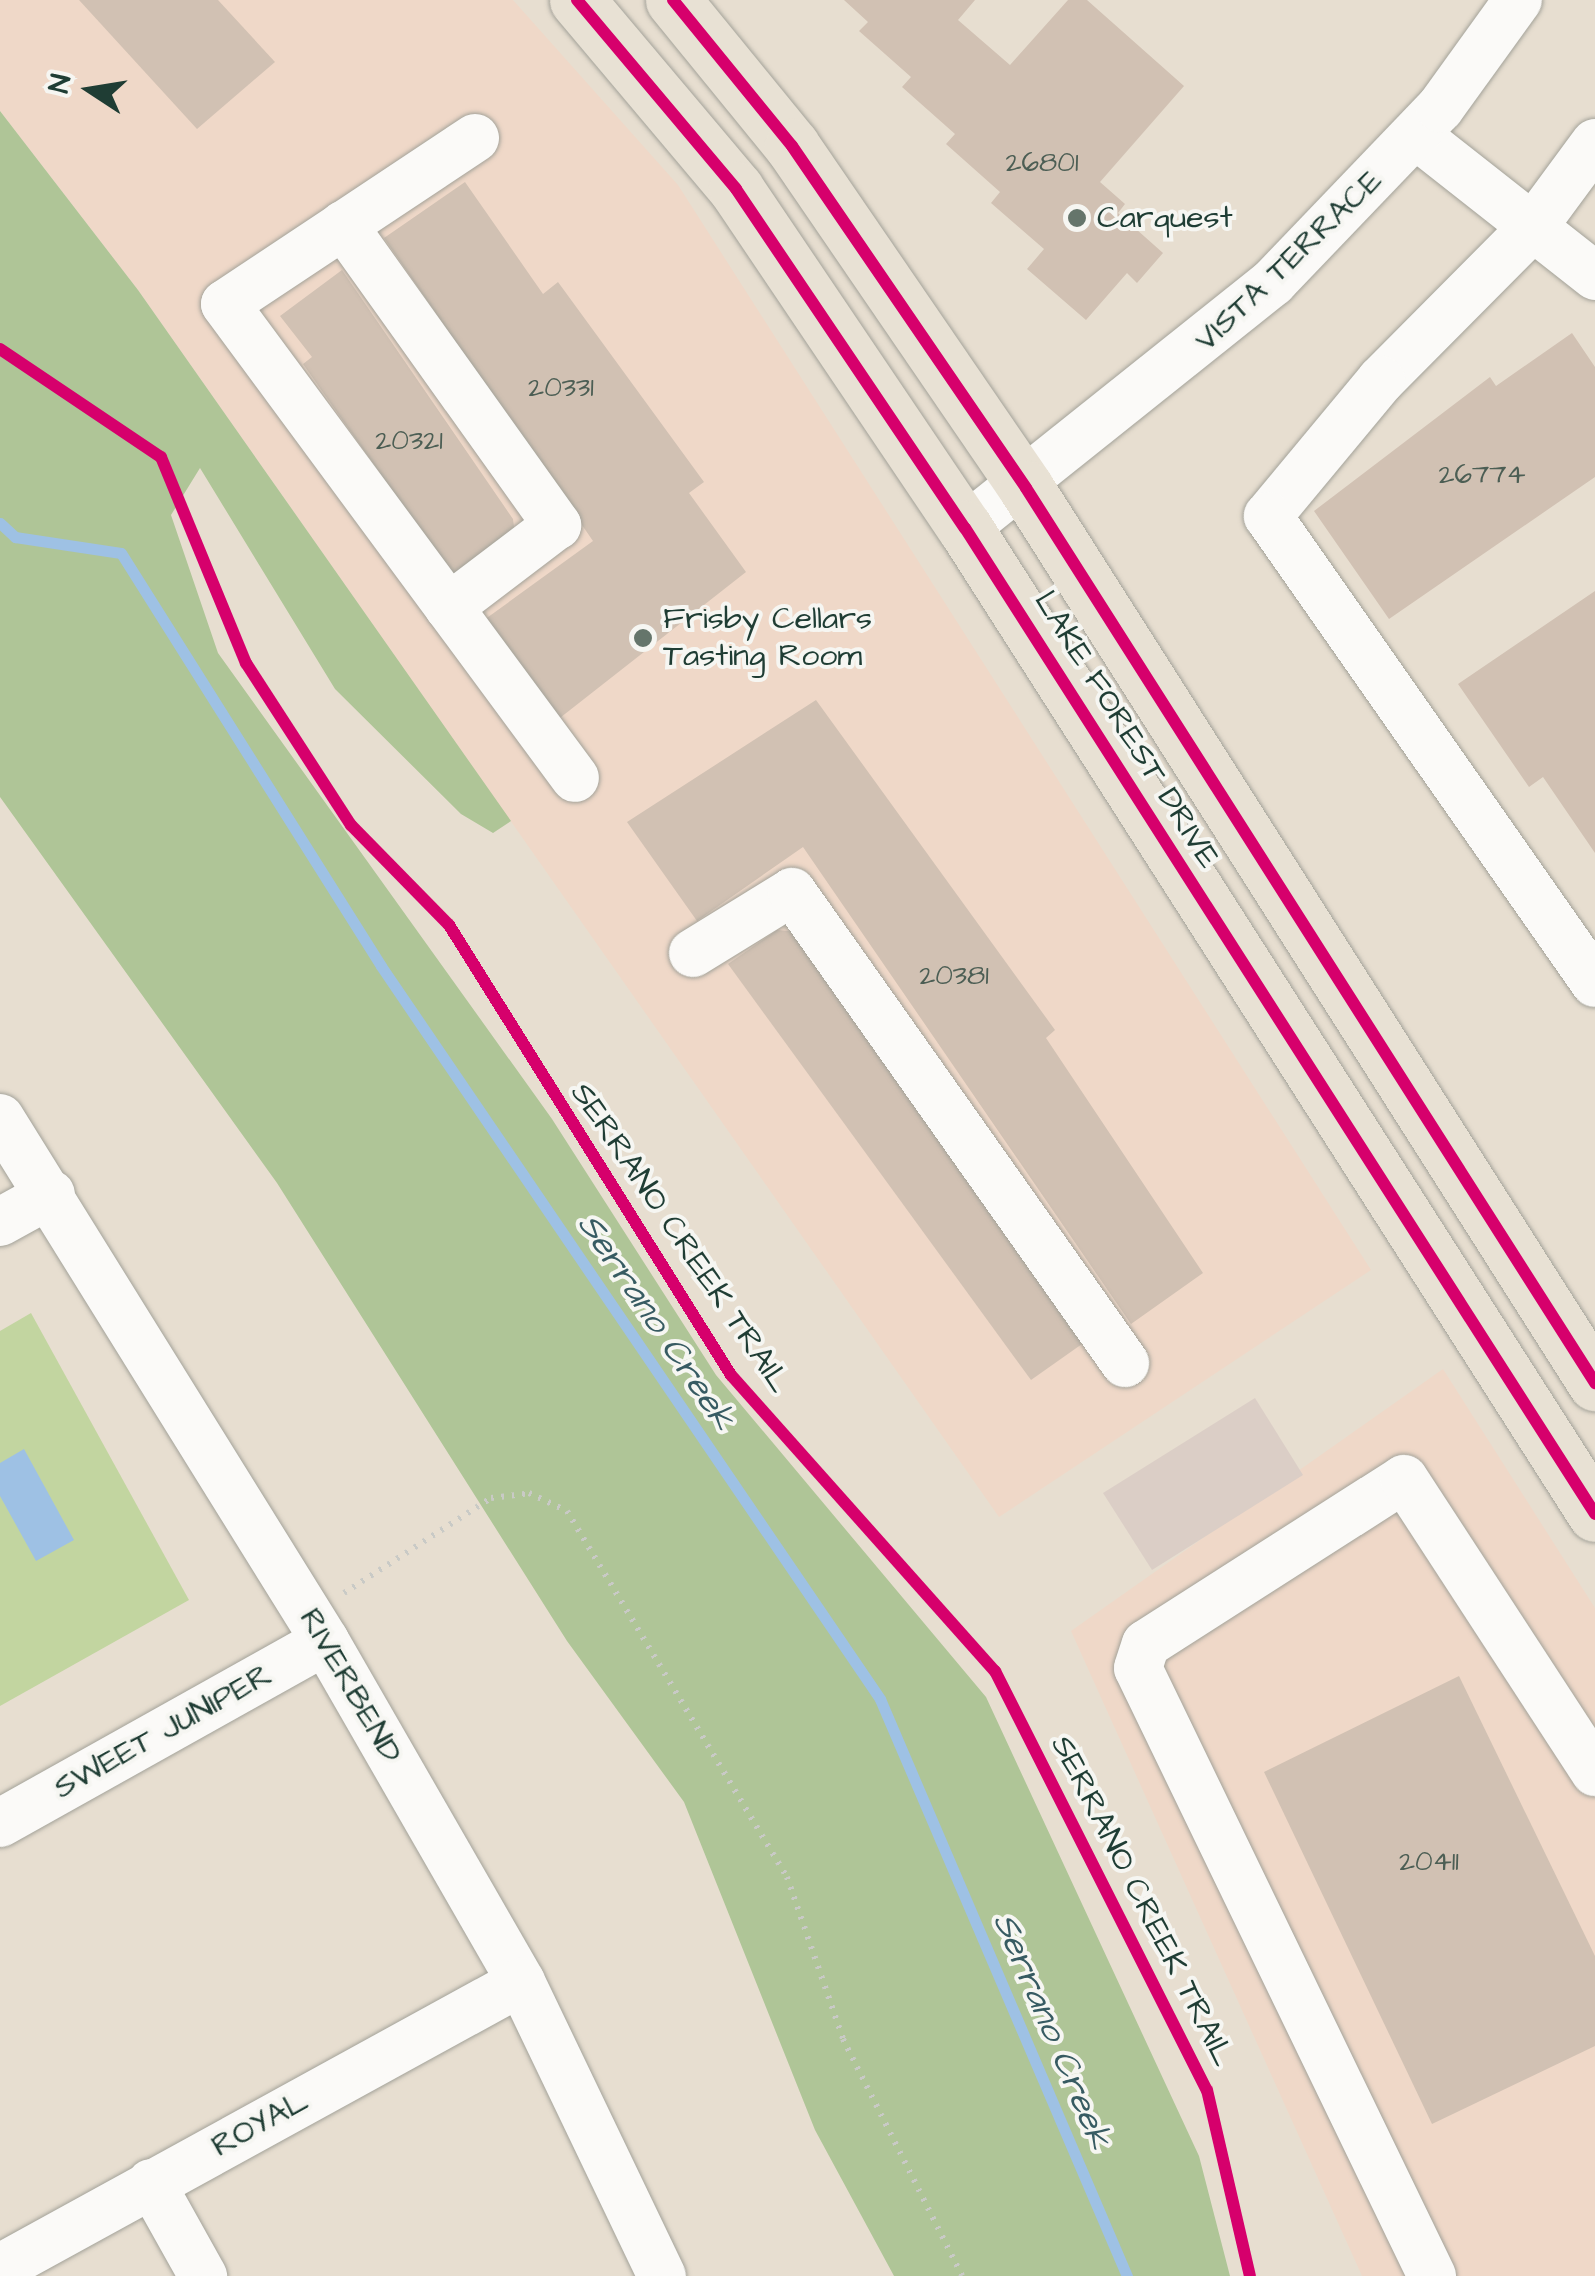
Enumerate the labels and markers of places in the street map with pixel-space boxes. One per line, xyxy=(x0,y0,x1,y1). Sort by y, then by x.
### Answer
place label: Carquest xyxy=(1097,199,1233,237)
marker: Carquest xyxy=(1066,207,1088,229)
place label: Frisby Cellars Tasting Room xyxy=(663,601,872,676)
marker: Frisby Cellars Tasting Room xyxy=(632,627,654,649)

